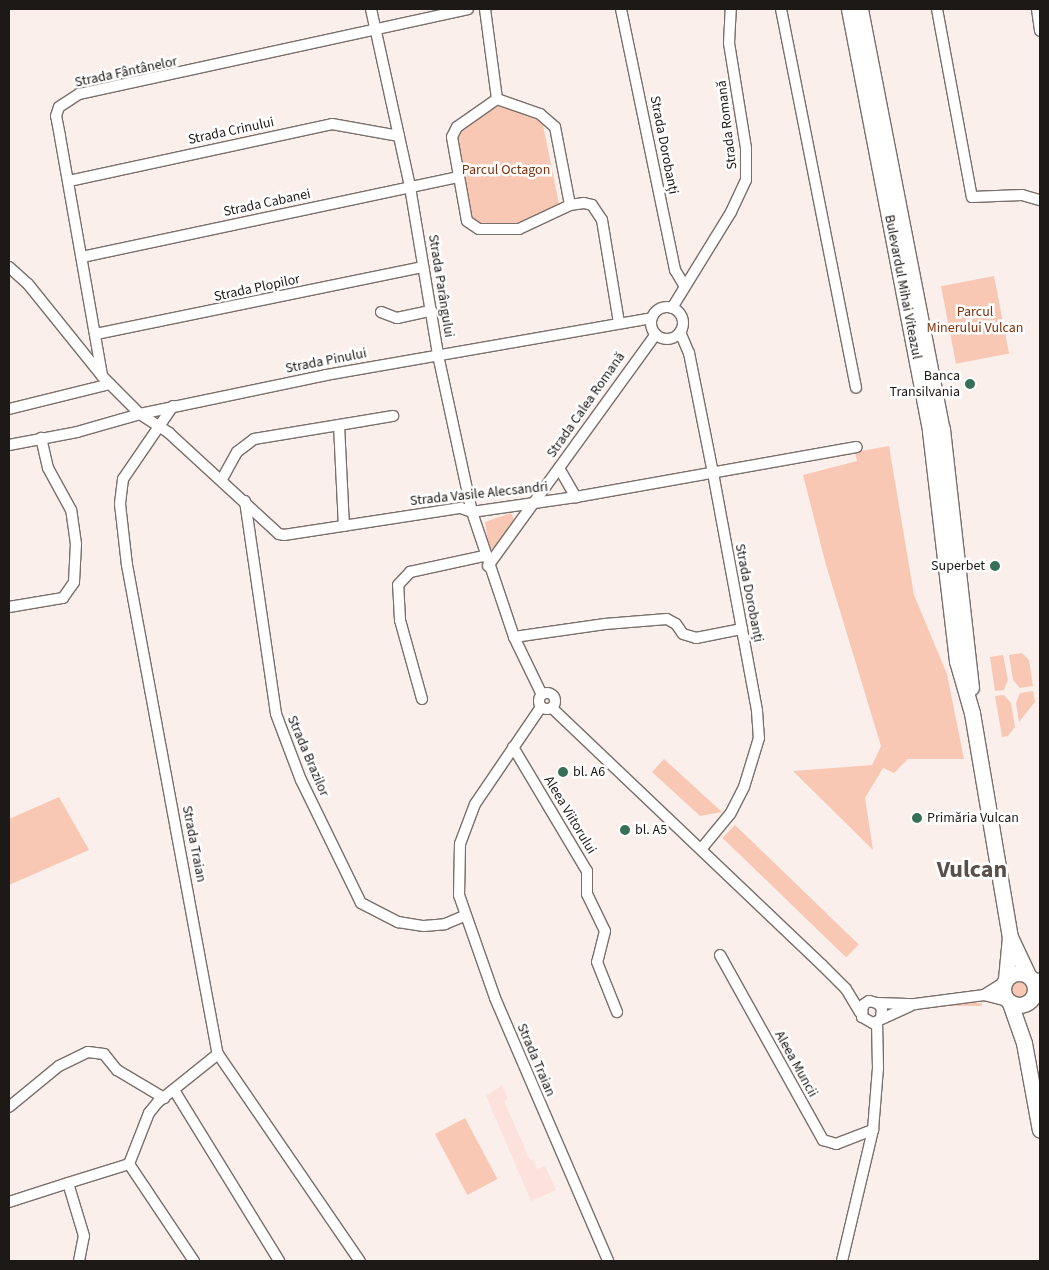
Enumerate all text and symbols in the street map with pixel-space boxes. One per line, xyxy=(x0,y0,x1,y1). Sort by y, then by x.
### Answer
street label: Strada Fântânelor xyxy=(73,53,179,91)
street label: Strada Romană xyxy=(713,79,741,171)
street label: Strada Dorobanți xyxy=(646,94,682,196)
street label: Strada Crinului xyxy=(187,114,275,148)
park label: Parcul Octagon xyxy=(462,162,550,178)
street label: Strada Cabanei xyxy=(222,186,312,220)
street label: Bulevardul Mihai Viteazul xyxy=(881,213,925,361)
street label: Strada Parângului xyxy=(425,233,457,339)
street label: Strada Plopilor xyxy=(213,271,301,305)
park label: Parcul Minerului Vulcan xyxy=(926,304,1024,336)
street label: Strada Pinului xyxy=(284,345,368,377)
street label: Strada Calea Romană xyxy=(543,349,629,461)
place label: Banca Transilvania xyxy=(890,368,960,401)
marker: Banca Transilvania xyxy=(964,378,976,390)
street label: Strada Vasile Alecsandri xyxy=(409,478,549,510)
street label: Strada Dorobanți xyxy=(731,542,767,644)
place label: Superbet xyxy=(931,558,985,574)
marker: Superbet xyxy=(989,560,1001,572)
street label: Strada Brazilor xyxy=(283,713,333,799)
place label: bl. A6 xyxy=(573,764,605,780)
marker: bl. A6 xyxy=(557,766,569,778)
street label: Aleea Viitorului xyxy=(540,773,600,857)
street label: Strada Traian xyxy=(178,804,210,884)
place label: Primăria Vulcan xyxy=(927,810,1019,826)
marker: Primăria Vulcan xyxy=(911,812,923,824)
place label: bl. A5 xyxy=(635,822,667,838)
marker: bl. A5 xyxy=(619,824,631,836)
district label: Vulcan xyxy=(937,856,1007,884)
street label: Strada Traian xyxy=(513,1021,559,1099)
street label: Aleea Muncii xyxy=(771,1028,821,1100)

